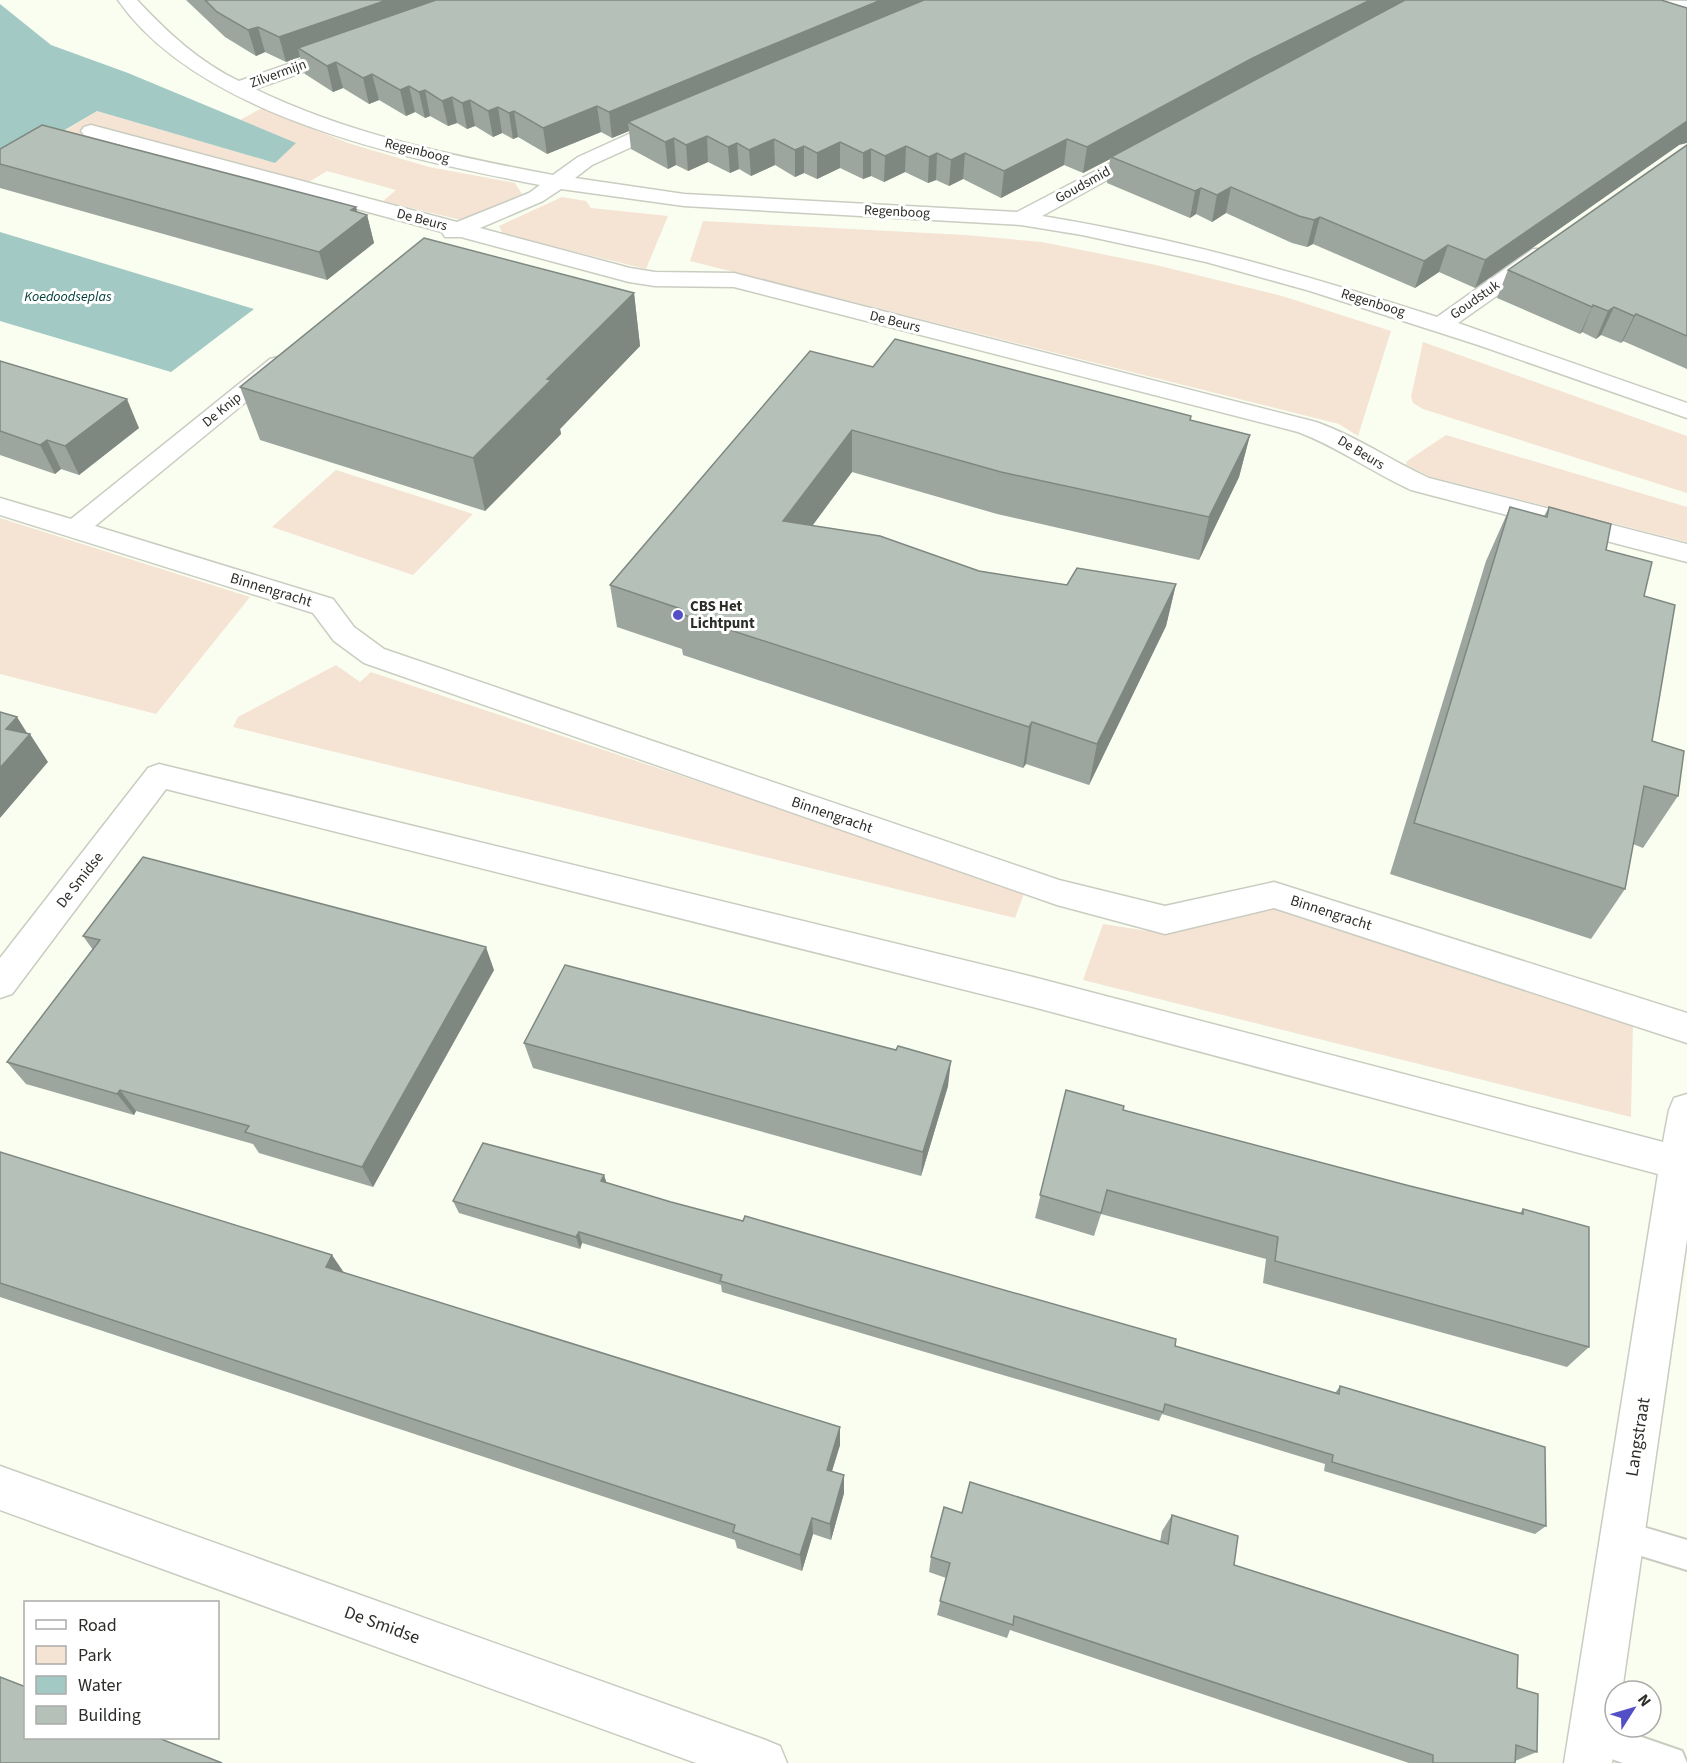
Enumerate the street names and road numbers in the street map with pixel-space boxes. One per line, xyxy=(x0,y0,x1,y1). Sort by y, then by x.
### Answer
street label: Zilvermijn xyxy=(247,55,309,93)
street label: Regenboog xyxy=(383,133,451,169)
street label: Goudsmid xyxy=(1052,162,1114,208)
street label: Regenboog xyxy=(863,200,931,224)
street label: De Beurs xyxy=(394,204,450,236)
street label: Goudstuk xyxy=(1446,276,1504,324)
street label: Regenboog xyxy=(1338,284,1408,322)
street label: De Beurs xyxy=(867,306,923,338)
street label: De Knip xyxy=(198,388,246,432)
street label: De Beurs xyxy=(1334,431,1388,475)
street label: Binnengracht xyxy=(227,568,315,612)
street label: Binnengracht xyxy=(789,791,875,839)
street label: De Smidse xyxy=(51,848,109,912)
street label: Binnengracht xyxy=(1288,890,1374,936)
street label: Langstraat xyxy=(1619,1396,1657,1478)
street label: De Smidse xyxy=(341,1600,423,1650)

